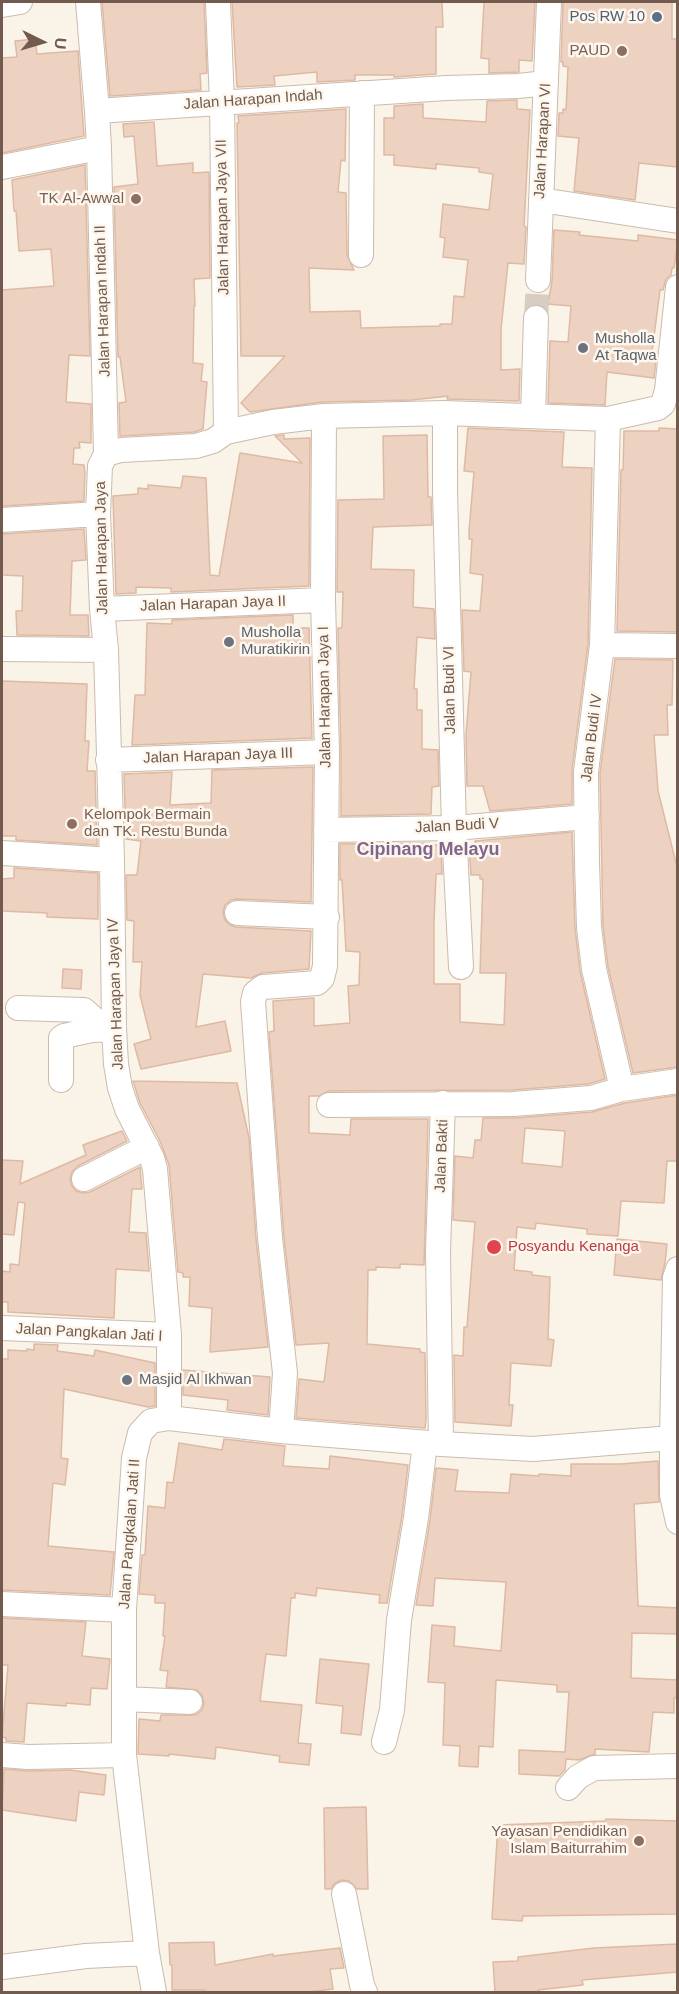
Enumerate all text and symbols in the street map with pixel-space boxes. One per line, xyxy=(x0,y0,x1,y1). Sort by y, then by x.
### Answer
place label: Pos RW 10 xyxy=(569,8,645,26)
marker: Pos RW 10 xyxy=(650,10,664,24)
north arrow xyxy=(12,12,72,72)
text: U xyxy=(51,37,69,50)
place label: PAUD xyxy=(569,42,610,60)
marker: PAUD xyxy=(615,44,629,58)
street label: Jalan Harapan VI xyxy=(531,83,555,199)
street label: Jalan Harapan Indah xyxy=(183,86,323,114)
street label: Jalan Harapan Jaya VII xyxy=(213,139,233,295)
place label: TK Al-Awwal xyxy=(39,190,124,208)
marker: TK Al-Awwal xyxy=(129,192,143,206)
street label: Jalan Harapan Indah II xyxy=(91,225,115,377)
place label: Musholla At Taqwa xyxy=(595,330,657,365)
marker: Musholla At Taqwa xyxy=(576,341,590,355)
street label: Jalan Harapan Jaya xyxy=(92,481,112,615)
street label: Jalan Harapan Jaya II xyxy=(140,592,286,616)
place label: Musholla Muratikirin xyxy=(241,624,310,659)
street label: Jalan Harapan Jaya I xyxy=(315,626,335,768)
marker: Musholla Muratikirin xyxy=(222,635,236,649)
street label: Jalan Budi VI xyxy=(440,646,460,734)
street label: Jalan Budi IV xyxy=(578,693,606,783)
street label: Jalan Harapan Jaya III xyxy=(143,744,293,768)
place label: Kelompok Bermain dan TK. Restu Bunda xyxy=(84,806,227,841)
street label: Jalan Budi V xyxy=(414,815,500,837)
marker: Kelompok Bermain dan TK. Restu Bunda xyxy=(65,817,79,831)
district label: Cipinang Melayu xyxy=(356,839,500,861)
street label: Jalan Harapan Jaya IV xyxy=(104,918,128,1070)
street label: Jalan Bakti xyxy=(432,1119,452,1193)
marker: Posyandu Kenanga xyxy=(485,1238,503,1256)
place label: Posyandu Kenanga xyxy=(508,1238,639,1256)
street label: Jalan Pangkalan Jati I xyxy=(15,1320,163,1346)
place label: Masjid Al Ikhwan xyxy=(139,1371,252,1389)
marker: Masjid Al Ikhwan xyxy=(120,1373,134,1387)
street label: Jalan Pangkalan Jati II xyxy=(116,1458,144,1610)
place label: Yayasan Pendidikan Islam Baiturrahim xyxy=(491,1823,627,1858)
marker: Yayasan Pendidikan Islam Baiturrahim xyxy=(632,1834,646,1848)

